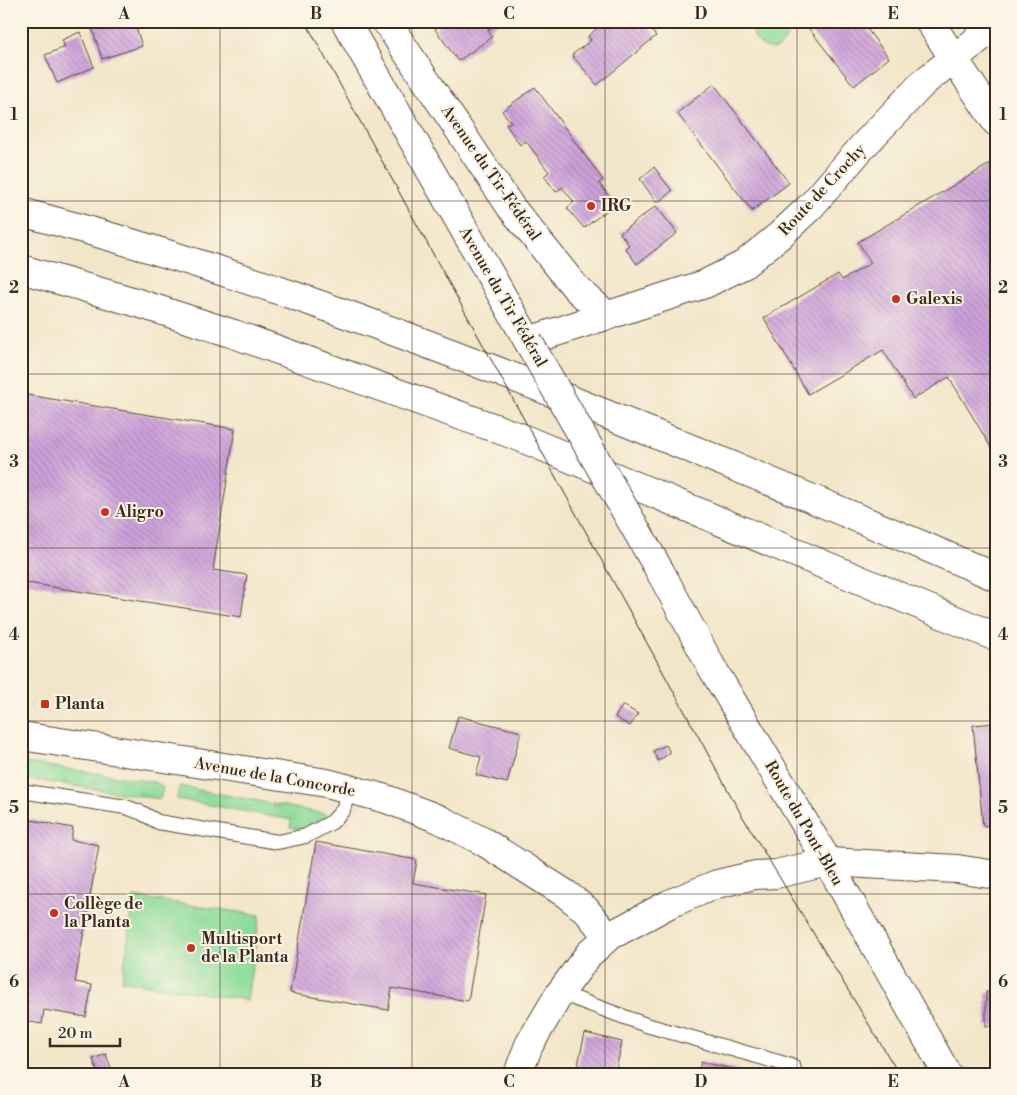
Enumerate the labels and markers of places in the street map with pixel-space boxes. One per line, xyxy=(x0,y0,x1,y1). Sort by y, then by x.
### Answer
place label: IRG xyxy=(601,196,632,216)
marker: IRG xyxy=(585,200,597,212)
place label: Galexis xyxy=(906,289,963,309)
marker: Galexis xyxy=(890,293,902,305)
place label: Aligro xyxy=(114,502,164,522)
marker: Aligro xyxy=(99,506,111,518)
place label: Planta xyxy=(55,694,105,714)
marker: Planta xyxy=(39,698,51,710)
place label: Collège de la Planta xyxy=(64,894,143,932)
marker: Collège de la Planta xyxy=(48,907,60,919)
place label: Multisport de la Planta xyxy=(201,929,289,967)
marker: Multisport de la Planta xyxy=(185,942,197,954)

